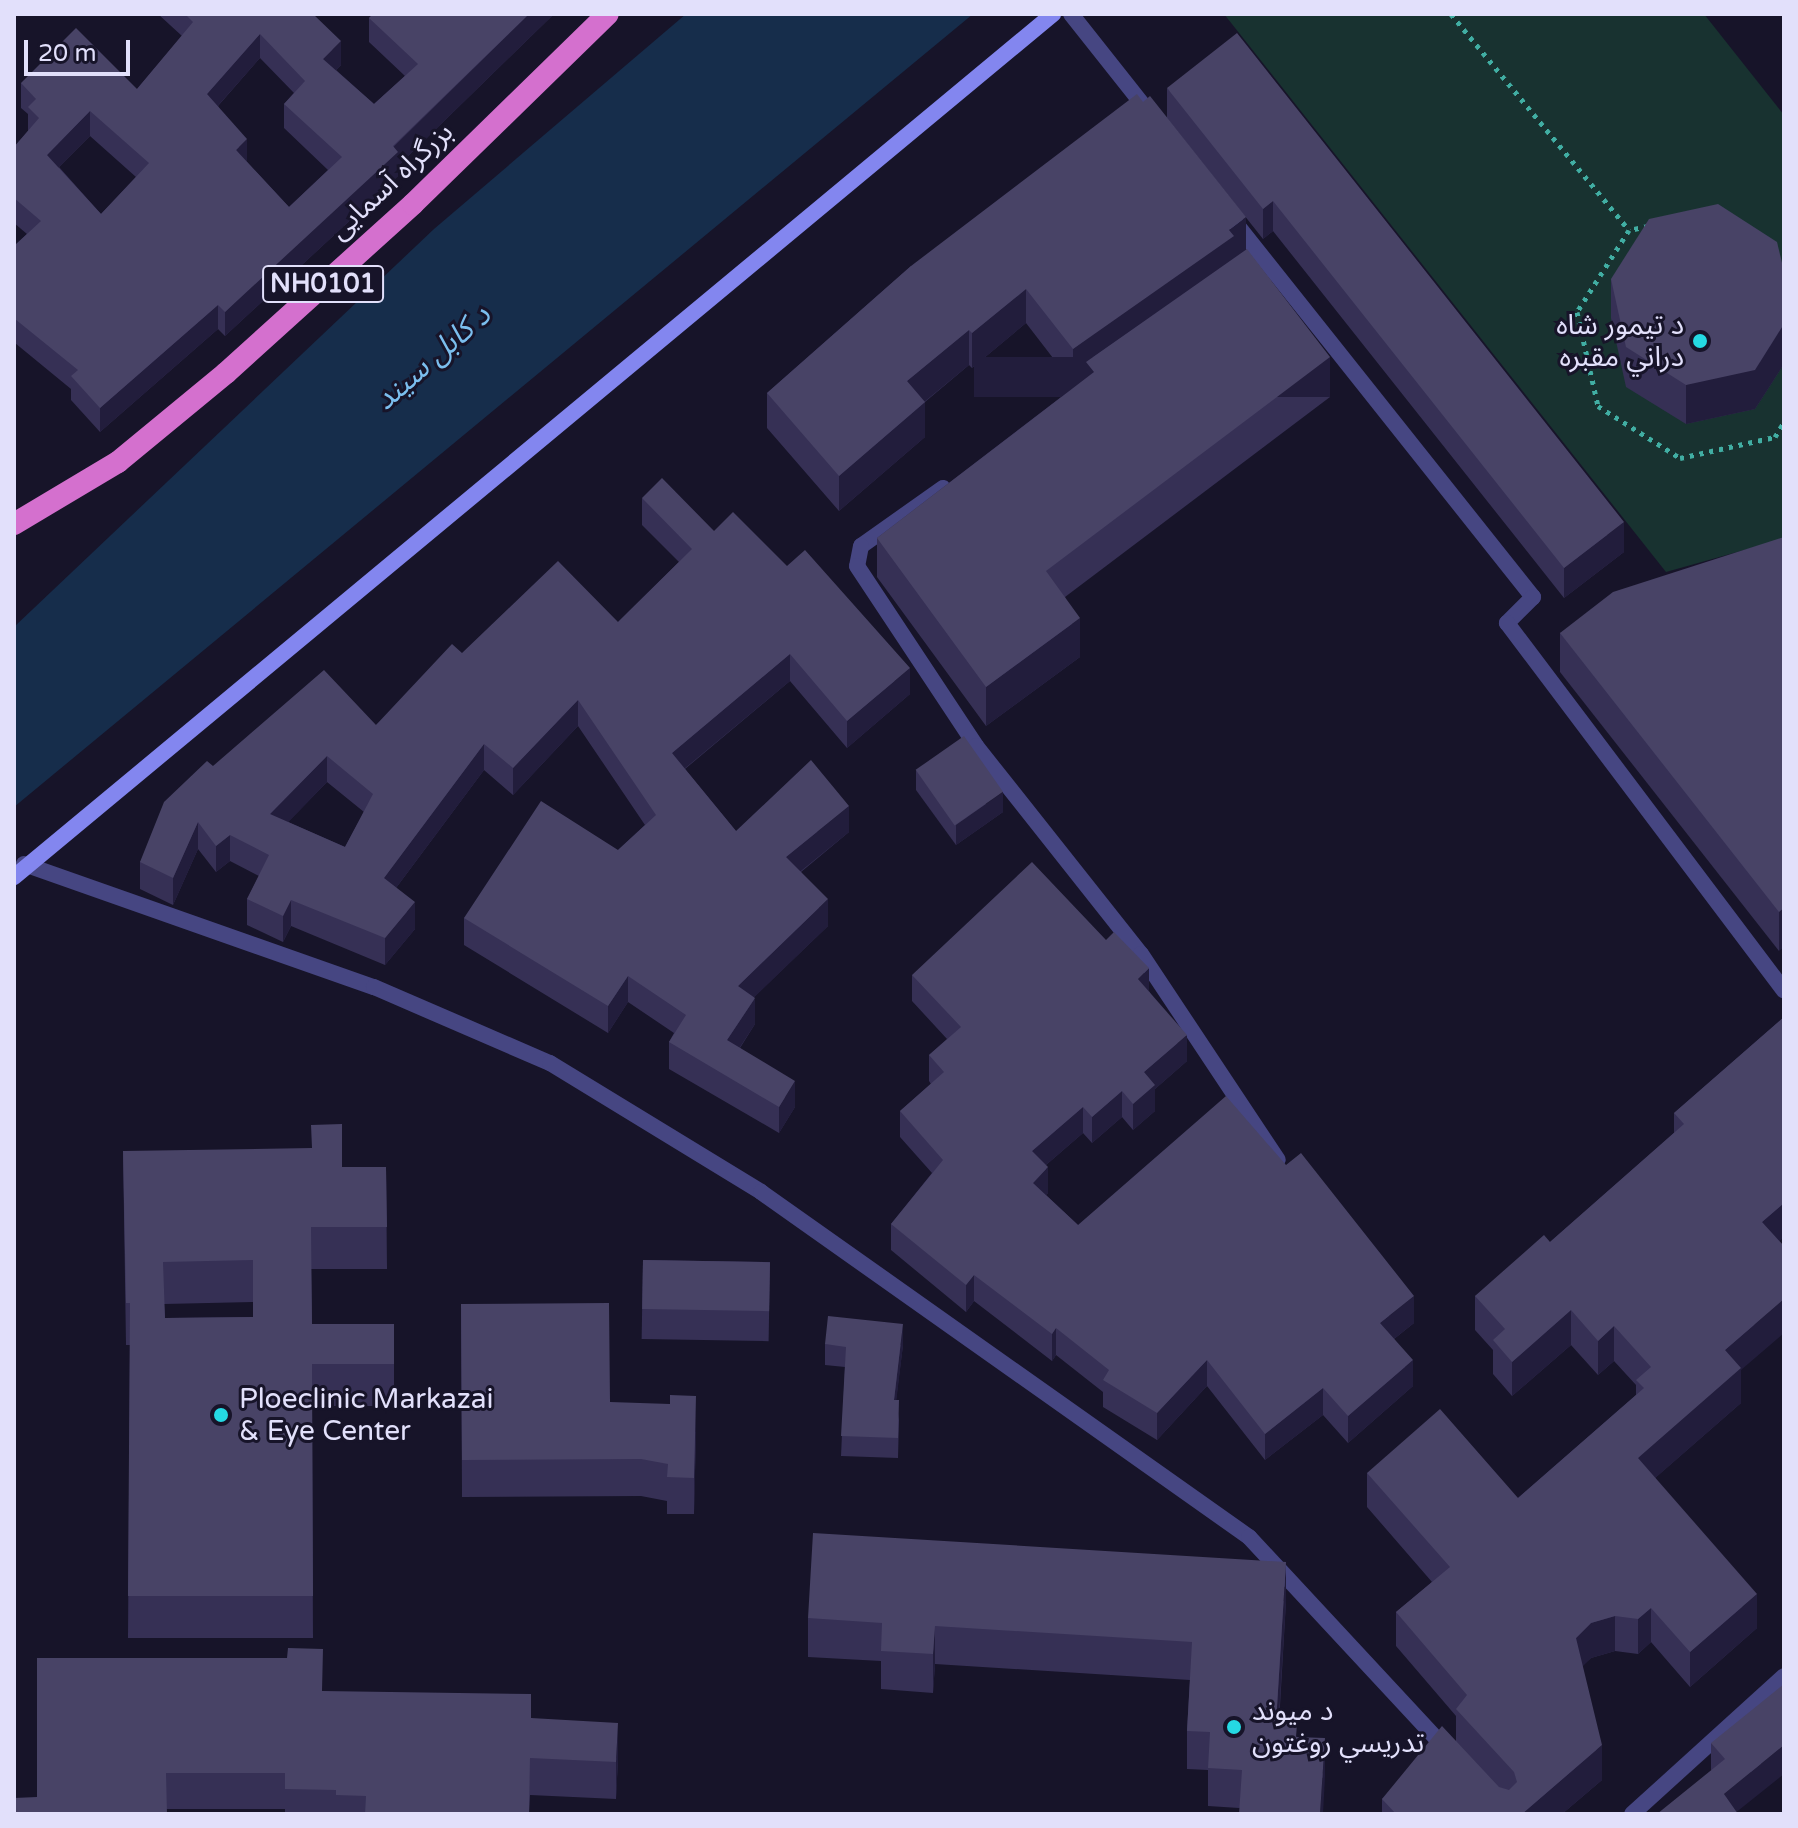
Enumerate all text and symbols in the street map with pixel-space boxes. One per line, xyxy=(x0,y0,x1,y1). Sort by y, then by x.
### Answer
scale bar xyxy=(28,24,134,74)
text: 20 m xyxy=(38,39,96,68)
street label: بزرگراه آسمایی xyxy=(322,115,460,247)
road number: NH0101 xyxy=(261,262,385,306)
water label: د کابل سيند xyxy=(368,298,498,418)
place label: د تیمور شاه دراني مقبره xyxy=(1556,308,1684,374)
marker: د تیمور شاه دراني مقبره xyxy=(1691,332,1709,350)
place label: Ploeclinic Markazai & Eye Center xyxy=(239,1382,493,1448)
marker: Ploeclinic Markazai & Eye Center xyxy=(210,1404,232,1426)
place label: د میوند تدریسي روغتون xyxy=(1252,1694,1424,1760)
marker: د میوند تدریسي روغتون xyxy=(1223,1716,1245,1738)

